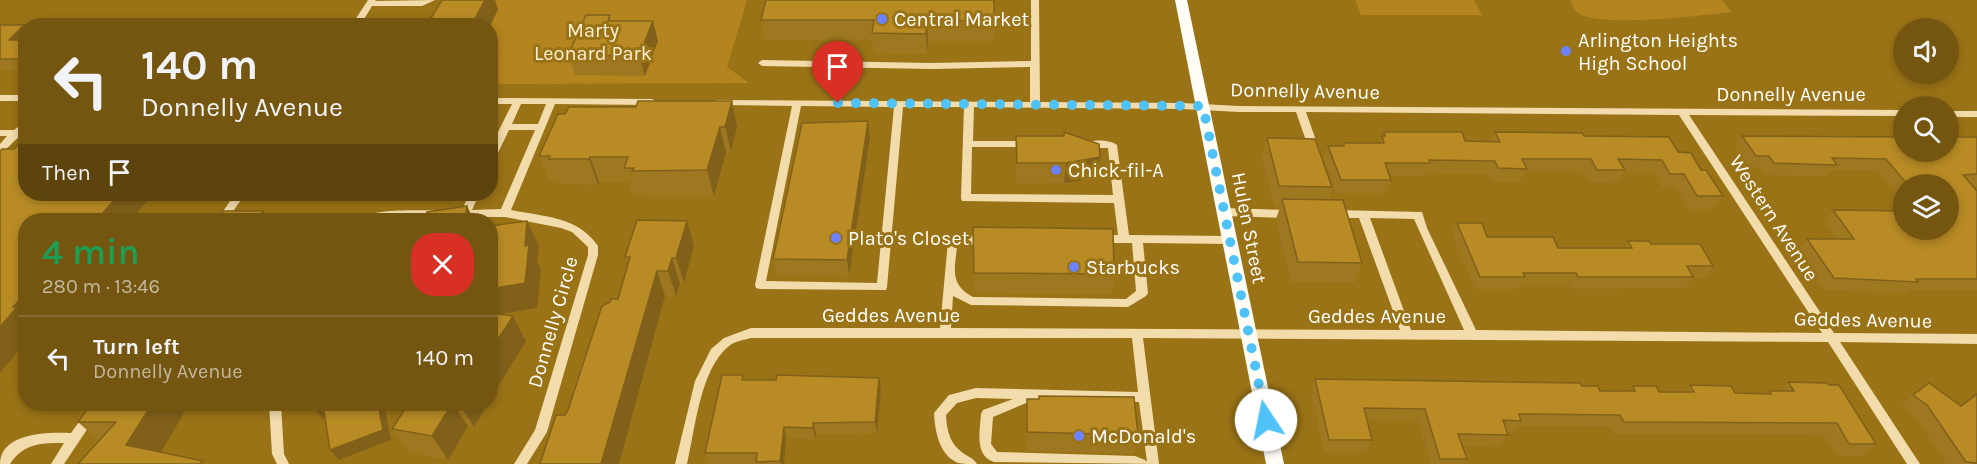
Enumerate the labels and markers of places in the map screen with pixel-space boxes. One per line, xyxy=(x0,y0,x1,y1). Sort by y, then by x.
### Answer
place label: Central Market xyxy=(894,8,1029,31)
marker: Central Market xyxy=(875,12,889,26)
place label: Arlington Heights High School xyxy=(1578,29,1738,75)
pin xyxy=(812,41,863,103)
marker: Arlington Heights High School xyxy=(1559,44,1573,58)
place label: Chick-fil-A xyxy=(1068,159,1164,182)
marker: Chick-fil-A xyxy=(1049,163,1063,177)
place label: Plato's Closet xyxy=(848,227,970,250)
marker: Plato's Closet xyxy=(829,231,843,245)
place label: Starbucks xyxy=(1086,256,1180,279)
marker: Starbucks xyxy=(1067,260,1081,274)
place label: McDonald's xyxy=(1091,425,1196,448)
marker: McDonald's xyxy=(1072,429,1086,443)

